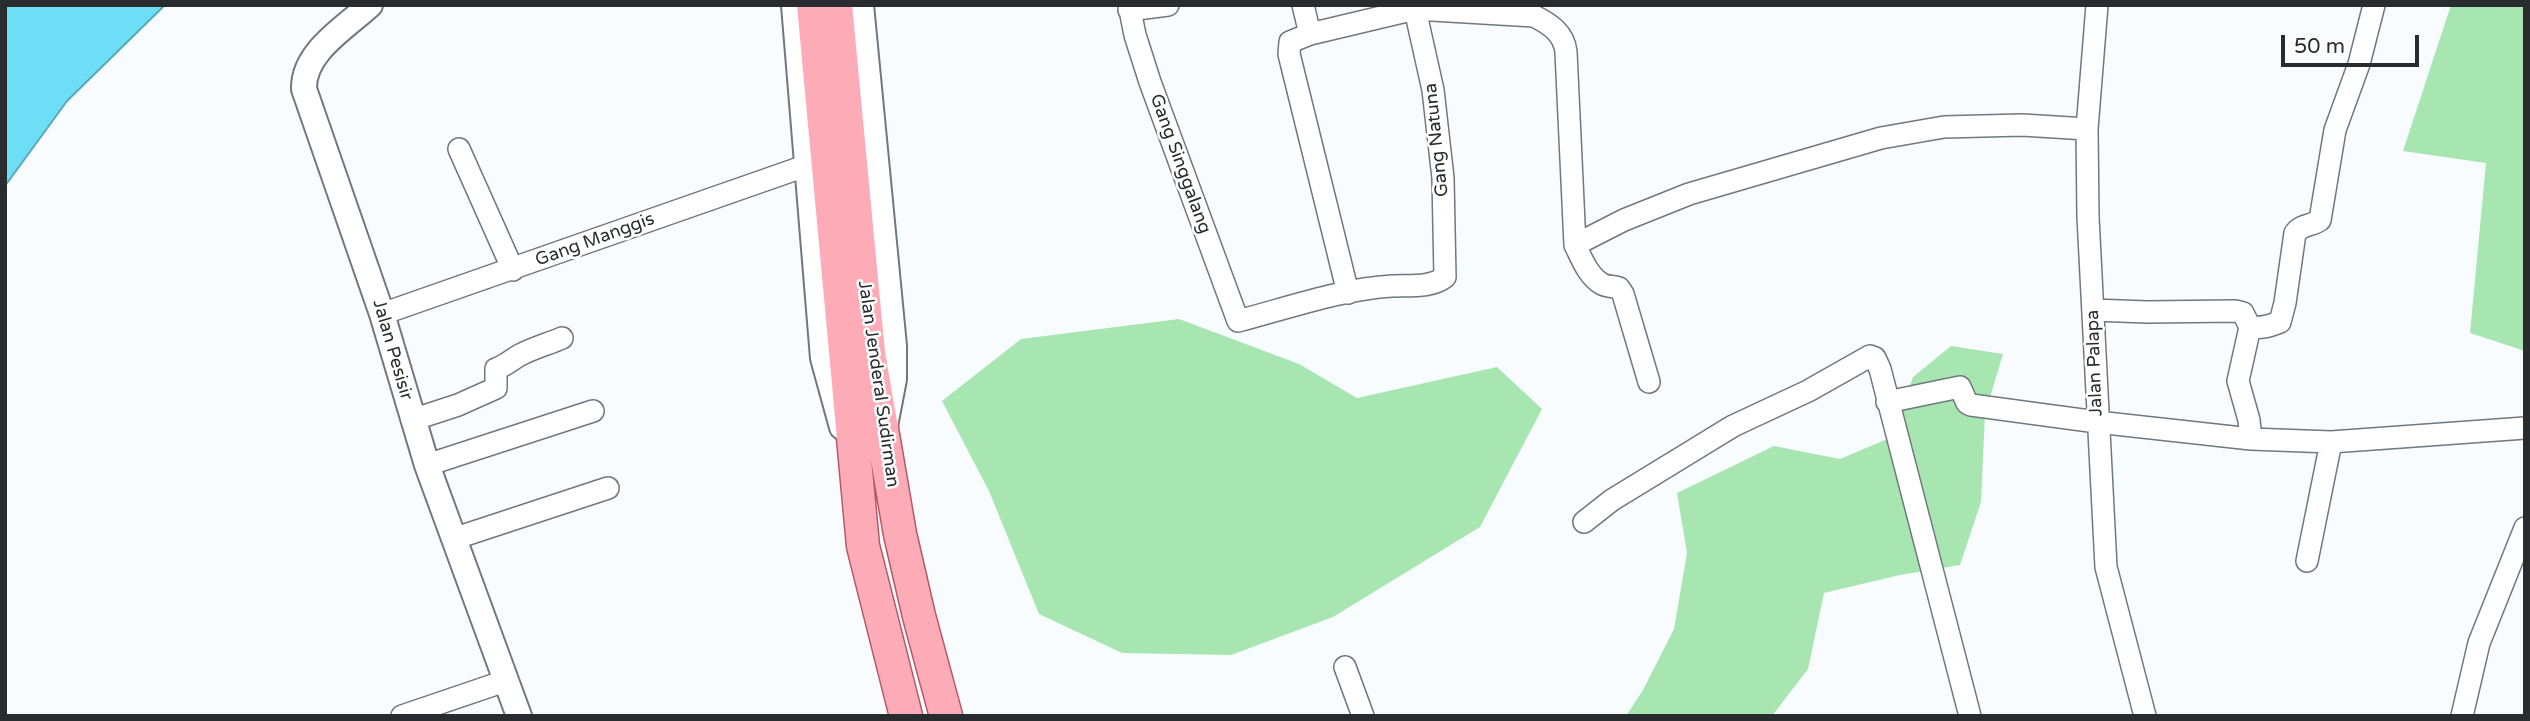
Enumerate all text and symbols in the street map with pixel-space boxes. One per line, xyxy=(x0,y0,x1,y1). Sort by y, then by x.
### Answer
scale bar xyxy=(2285,21,2423,65)
text: 50 m xyxy=(2294,34,2345,59)
street label: Gang Natuna xyxy=(1420,82,1454,198)
street label: Gang Singgalang xyxy=(1145,91,1215,237)
street label: Gang Manggis xyxy=(533,208,657,272)
street label: Jalan Jenderal Sudirman xyxy=(853,279,903,489)
street label: Jalan Pesisir xyxy=(367,297,417,403)
street label: Jalan Palapa xyxy=(2082,309,2108,417)

